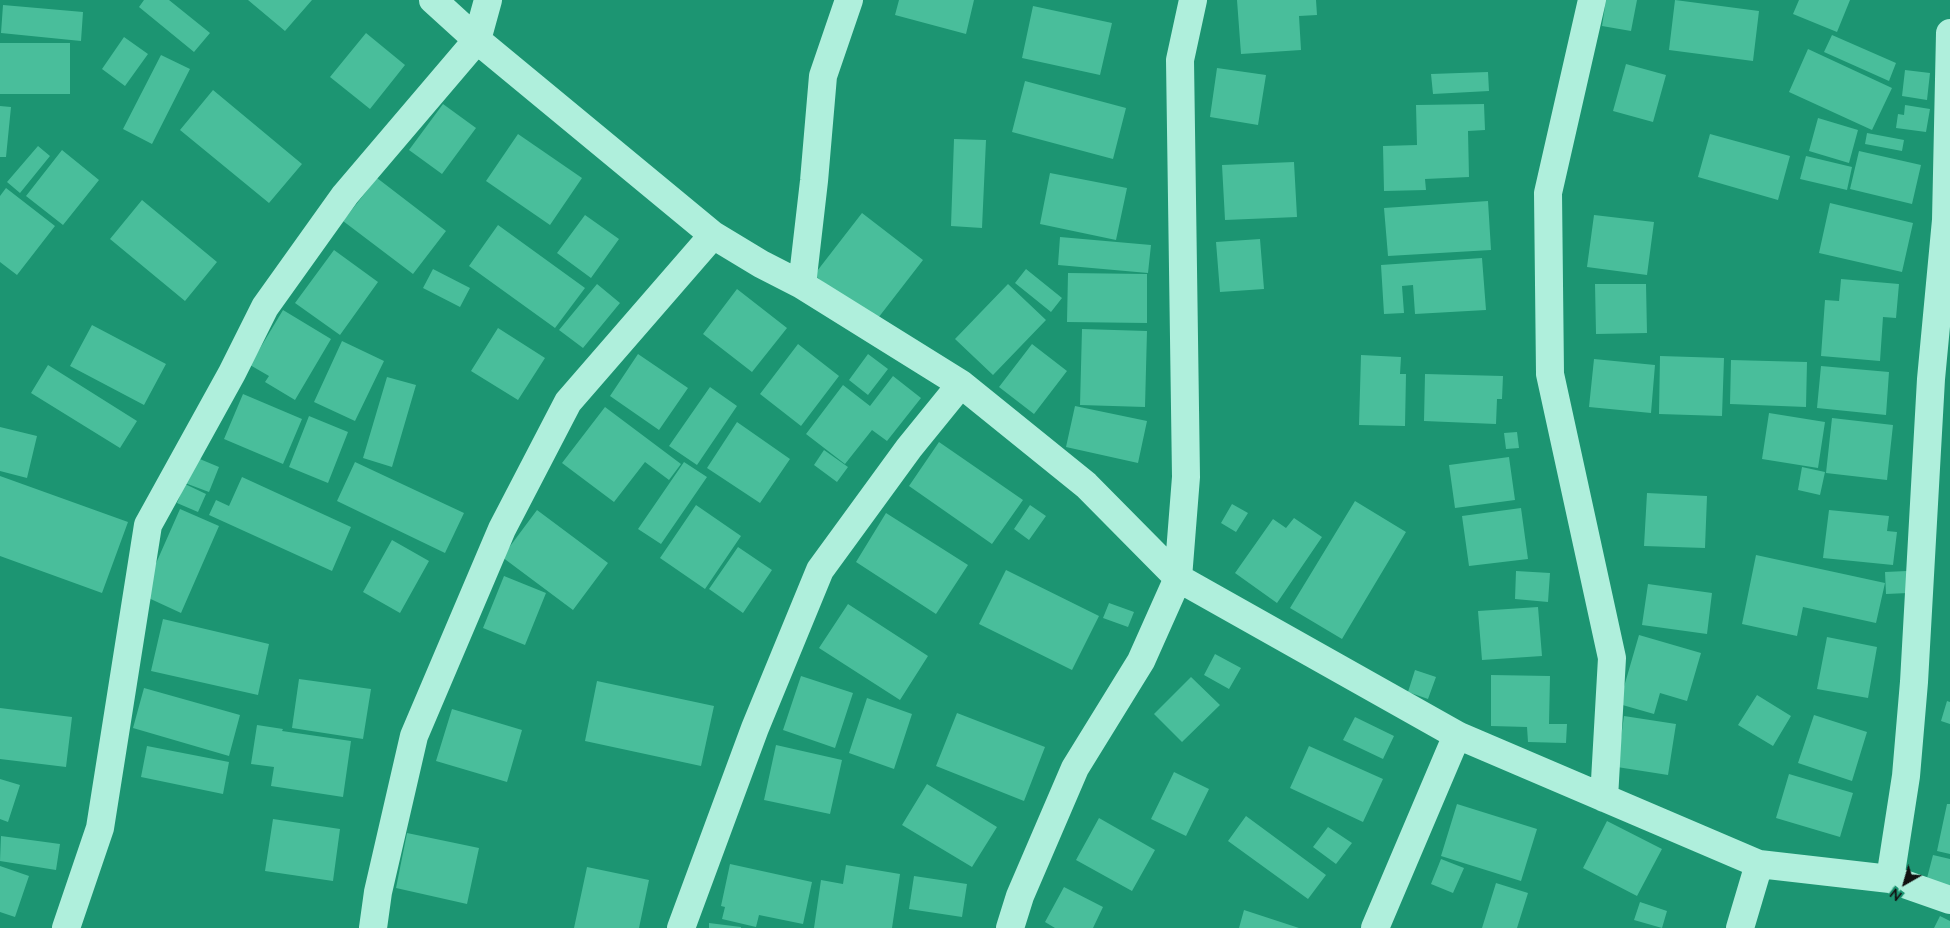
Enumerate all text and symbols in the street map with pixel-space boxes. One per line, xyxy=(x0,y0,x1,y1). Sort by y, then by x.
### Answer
north arrow xyxy=(1880,858,1930,908)
text: N xyxy=(1886,884,1905,905)

